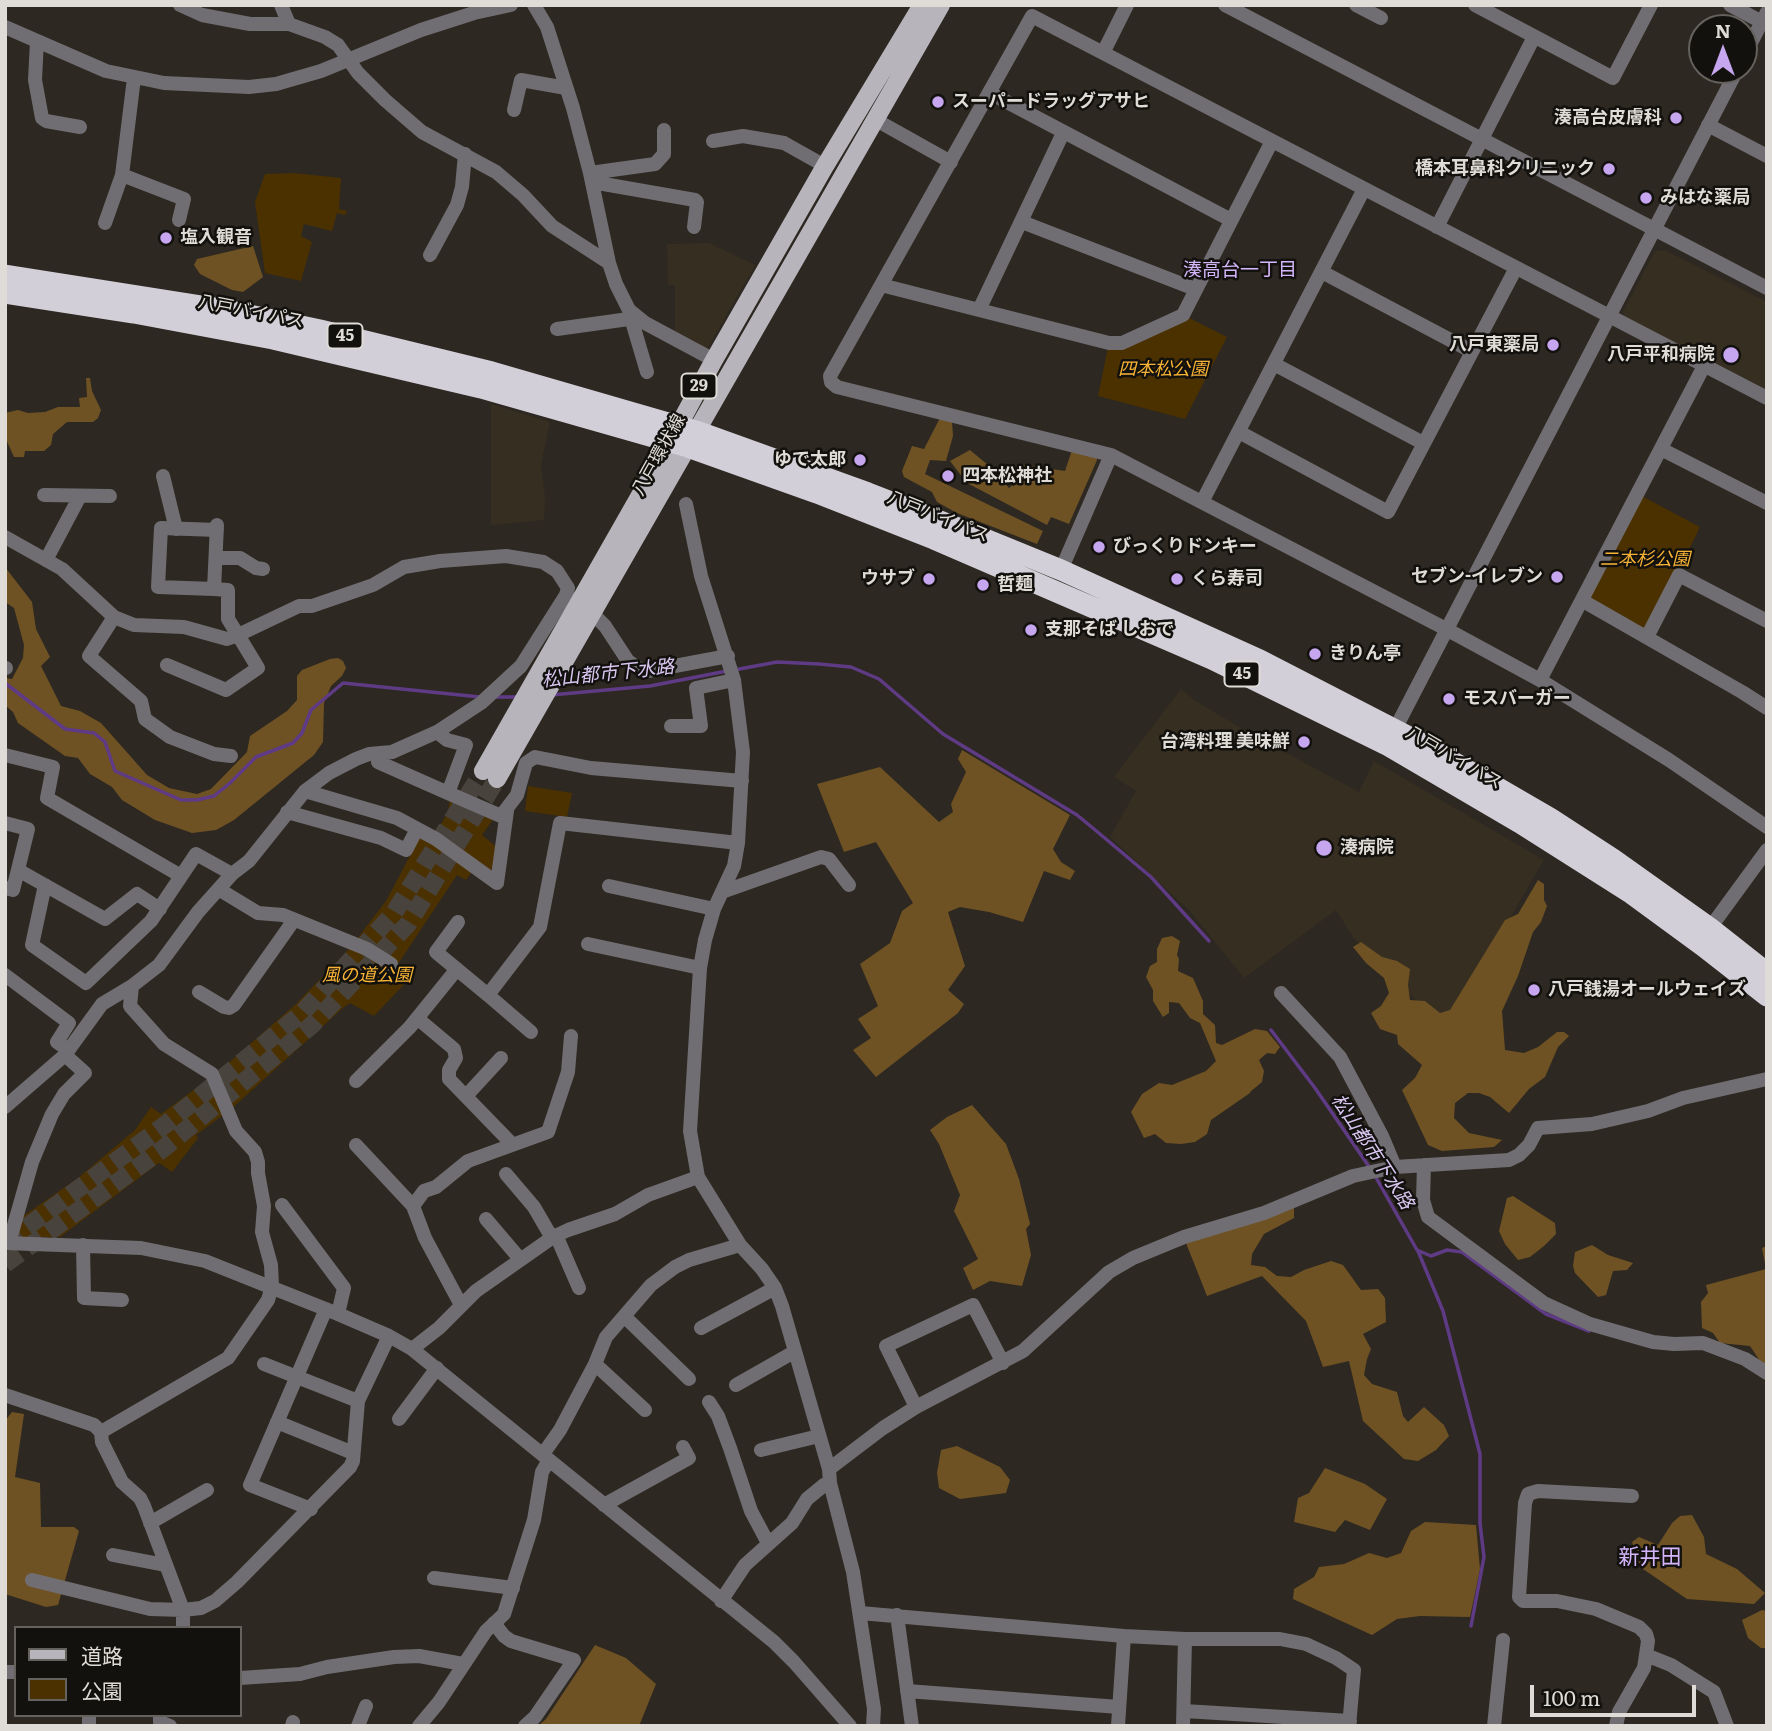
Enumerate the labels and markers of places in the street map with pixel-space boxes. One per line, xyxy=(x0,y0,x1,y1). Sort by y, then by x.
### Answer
place label: スーパードラッグアサヒ xyxy=(952,91,1150,113)
marker: スーパードラッグアサヒ xyxy=(930,94,946,110)
place label: 湊高台皮膚科 xyxy=(1554,107,1662,129)
marker: 湊高台皮膚科 xyxy=(1668,110,1684,126)
place label: 橋本耳鼻科クリニック xyxy=(1415,158,1595,180)
marker: 橋本耳鼻科クリニック xyxy=(1601,161,1617,177)
place label: みはな薬局 xyxy=(1660,187,1750,209)
marker: みはな薬局 xyxy=(1638,190,1654,206)
place label: 塩入観音 xyxy=(180,227,252,249)
marker: 塩入観音 xyxy=(158,230,174,246)
place label: 八戸東薬局 xyxy=(1449,334,1539,356)
marker: 八戸東薬局 xyxy=(1545,337,1561,353)
place label: 八戸平和病院 xyxy=(1607,344,1715,366)
marker: 八戸平和病院 xyxy=(1721,345,1741,365)
place label: ゆで太郎 xyxy=(774,449,846,471)
marker: ゆで太郎 xyxy=(852,452,868,468)
place label: 四本松神社 xyxy=(962,465,1052,487)
marker: 四本松神社 xyxy=(940,468,956,484)
place label: びっくりドンキー xyxy=(1113,536,1257,558)
marker: びっくりドンキー xyxy=(1091,539,1107,555)
place label: セブン-イレブン xyxy=(1411,566,1543,588)
place label: ウサブ xyxy=(861,568,915,590)
place label: くら寿司 xyxy=(1191,568,1263,590)
marker: セブン-イレブン xyxy=(1549,569,1565,585)
marker: ウサブ xyxy=(921,571,937,587)
marker: くら寿司 xyxy=(1169,571,1185,587)
place label: 哲麺 xyxy=(997,574,1033,596)
marker: 哲麺 xyxy=(975,577,991,593)
place label: 支那そば しおで xyxy=(1045,619,1175,641)
marker: 支那そば しおで xyxy=(1023,622,1039,638)
place label: きりん亭 xyxy=(1329,643,1401,665)
marker: きりん亭 xyxy=(1307,646,1323,662)
place label: モスバーガー xyxy=(1463,688,1571,710)
marker: モスバーガー xyxy=(1441,691,1457,707)
place label: 台湾料理 美味鮮 xyxy=(1160,731,1290,753)
marker: 台湾料理 美味鮮 xyxy=(1296,734,1312,750)
place label: 湊病院 xyxy=(1340,837,1394,859)
marker: 湊病院 xyxy=(1314,838,1334,858)
place label: 八戸銭湯オールウェイズ xyxy=(1548,979,1746,1001)
marker: 八戸銭湯オールウェイズ xyxy=(1526,982,1542,998)

